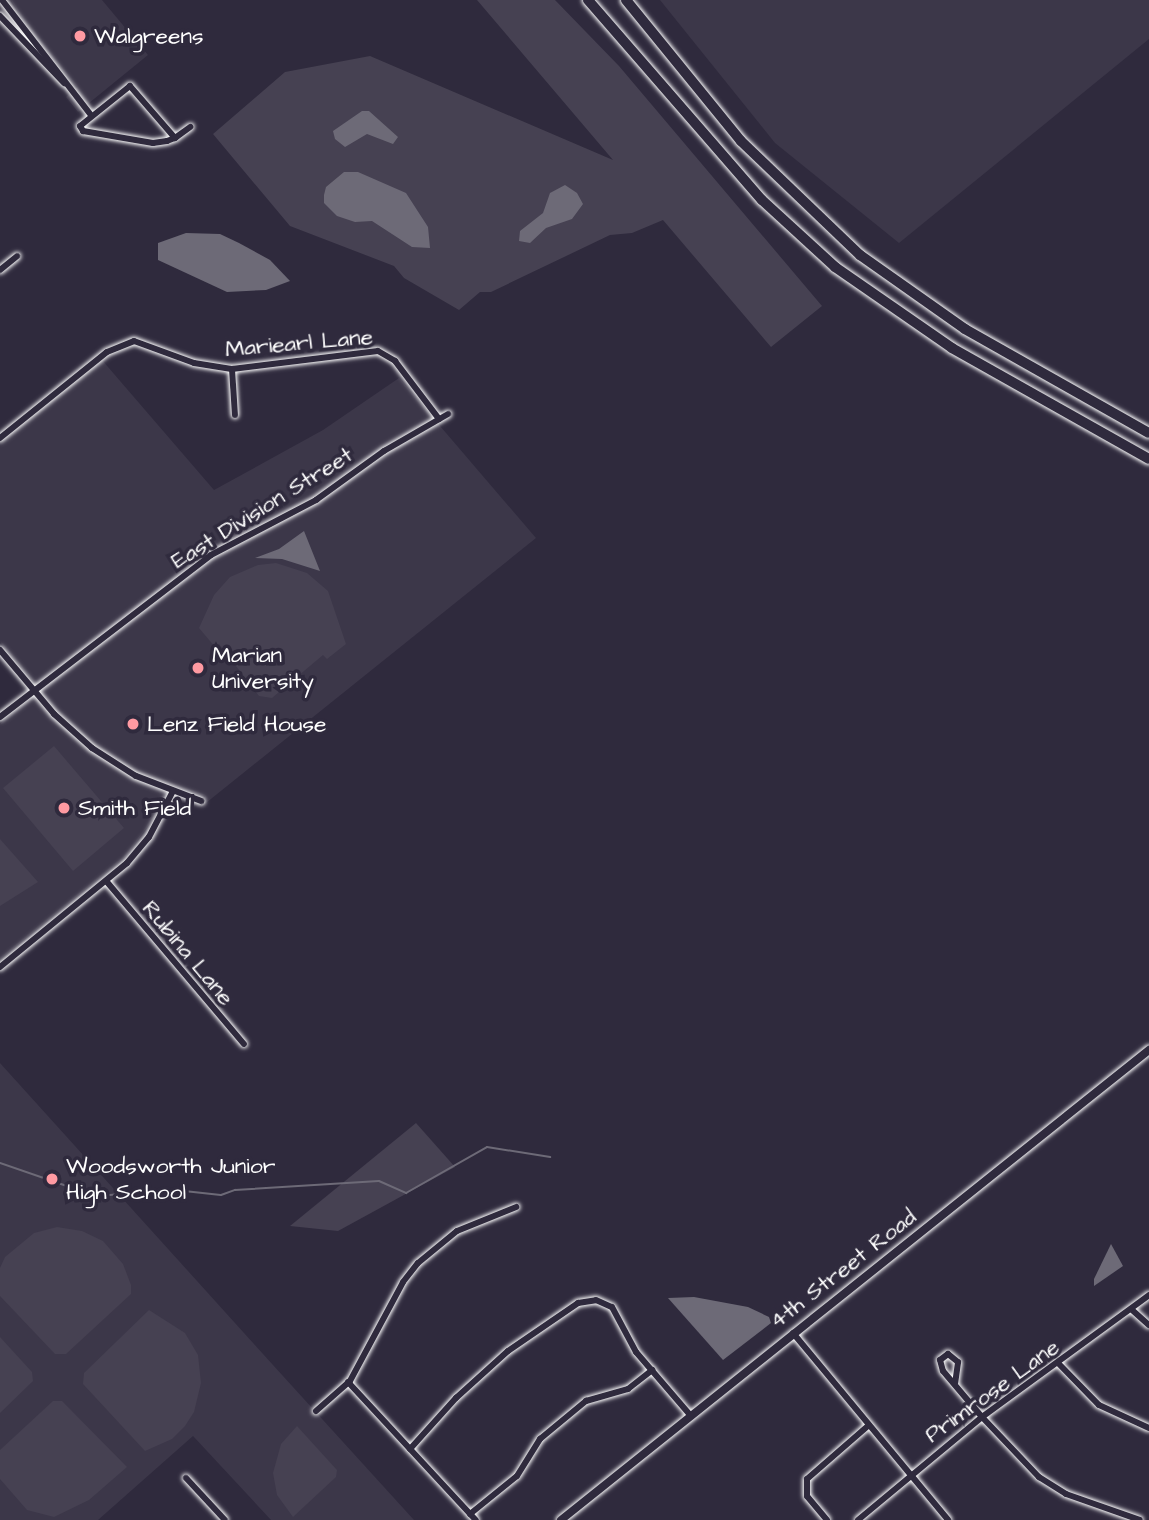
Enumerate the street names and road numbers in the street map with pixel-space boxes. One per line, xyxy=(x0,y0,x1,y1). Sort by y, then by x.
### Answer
street label: Mariearl Lane xyxy=(224,323,374,363)
street label: East Division Street xyxy=(166,441,358,575)
street label: Rubina Lane xyxy=(136,895,240,1011)
street label: 4th Street Road xyxy=(764,1203,922,1335)
street label: Primrose Lane xyxy=(920,1333,1064,1449)

